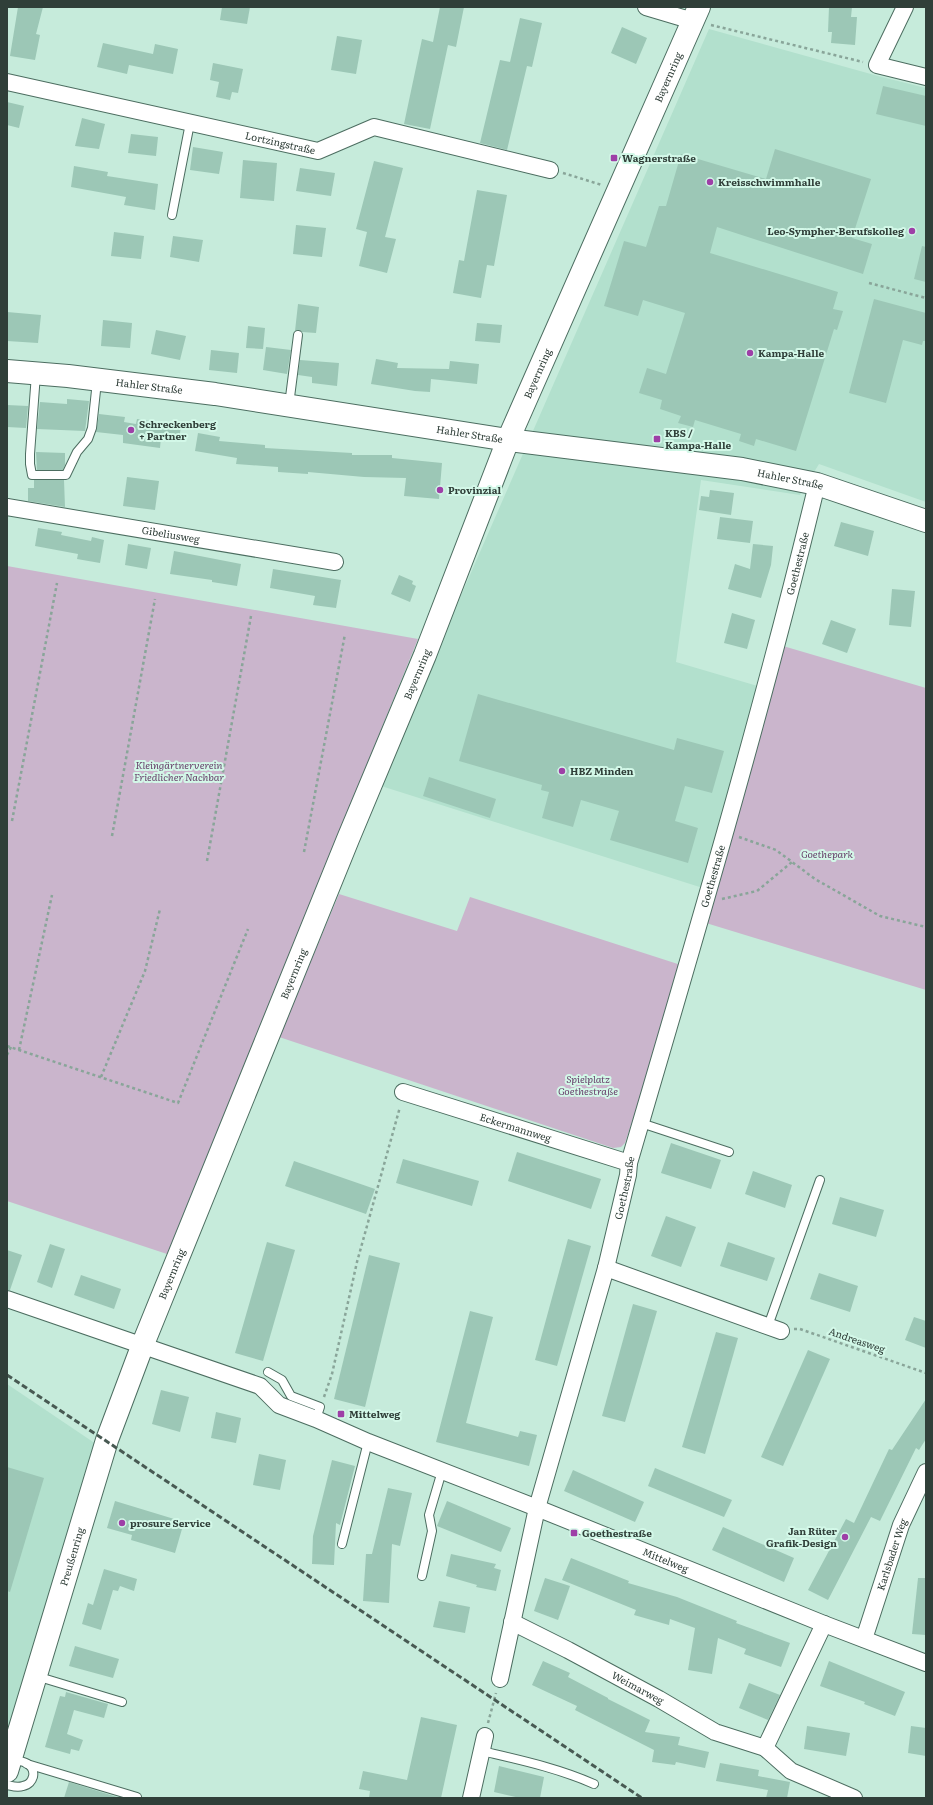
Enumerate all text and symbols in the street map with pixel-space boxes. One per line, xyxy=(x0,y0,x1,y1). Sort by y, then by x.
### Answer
street label: Bayernring xyxy=(650,49,686,104)
street label: Lortzingstraße xyxy=(244,127,317,157)
place label: Wagnerstraße xyxy=(622,150,696,165)
marker: Wagnerstraße xyxy=(609,153,619,163)
place label: Kreisschwimmhalle xyxy=(718,174,821,189)
marker: Kreisschwimmhalle xyxy=(705,177,715,187)
place label: Leo-Sympher-Berufskolleg xyxy=(767,223,905,238)
marker: Leo-Sympher-Berufskolleg xyxy=(907,226,917,236)
street label: Bayernring xyxy=(519,345,555,401)
place label: Kampa-Halle xyxy=(758,345,824,360)
marker: Kampa-Halle xyxy=(745,348,755,358)
street label: Hahler Straße xyxy=(115,374,184,397)
place label: Schreckenberg + Partner xyxy=(139,416,217,443)
street label: Hahler Straße xyxy=(435,421,504,446)
marker: Schreckenberg + Partner xyxy=(126,425,136,435)
place label: KBS / Kampa-Halle xyxy=(665,425,731,452)
marker: KBS / Kampa-Halle xyxy=(652,434,662,444)
street label: Hahler Straße xyxy=(756,464,826,493)
place label: Provinzial xyxy=(448,482,501,497)
marker: Provinzial xyxy=(435,485,445,495)
street label: Gibeliusweg xyxy=(141,522,201,546)
street label: Goethestraße xyxy=(782,530,812,597)
street label: Bayernring xyxy=(399,646,434,702)
park label: Kleingärtnerverein Friedlicher Nachbar xyxy=(134,757,224,784)
place label: HBZ Minden xyxy=(570,763,634,778)
marker: HBZ Minden xyxy=(557,766,567,776)
street label: Goethestraße xyxy=(696,843,728,909)
park label: Goethepark xyxy=(801,846,853,861)
street label: Bayernring xyxy=(276,945,310,1001)
park label: Spielplatz Goethestraße xyxy=(558,1071,618,1098)
street label: Eckermannweg xyxy=(478,1109,554,1145)
street label: Goethestraße xyxy=(610,1154,638,1221)
street label: Bayernring xyxy=(154,1246,188,1301)
street label: Andreasweg xyxy=(827,1323,888,1356)
place label: Mittelweg xyxy=(349,1406,401,1421)
marker: Mittelweg xyxy=(336,1409,346,1419)
place label: prosure Service xyxy=(130,1515,211,1530)
street label: Karlsbader Weg xyxy=(872,1515,910,1592)
marker: prosure Service xyxy=(117,1518,127,1528)
place label: Jan Rüter Grafik-Design xyxy=(766,1523,838,1550)
street label: Preußenring xyxy=(55,1525,87,1588)
place label: Goethestraße xyxy=(582,1525,652,1540)
marker: Goethestraße xyxy=(569,1528,579,1538)
marker: Jan Rüter Grafik-Design xyxy=(840,1532,850,1542)
street label: Mittelweg xyxy=(641,1543,692,1576)
street label: Weimarweg xyxy=(609,1667,668,1708)

